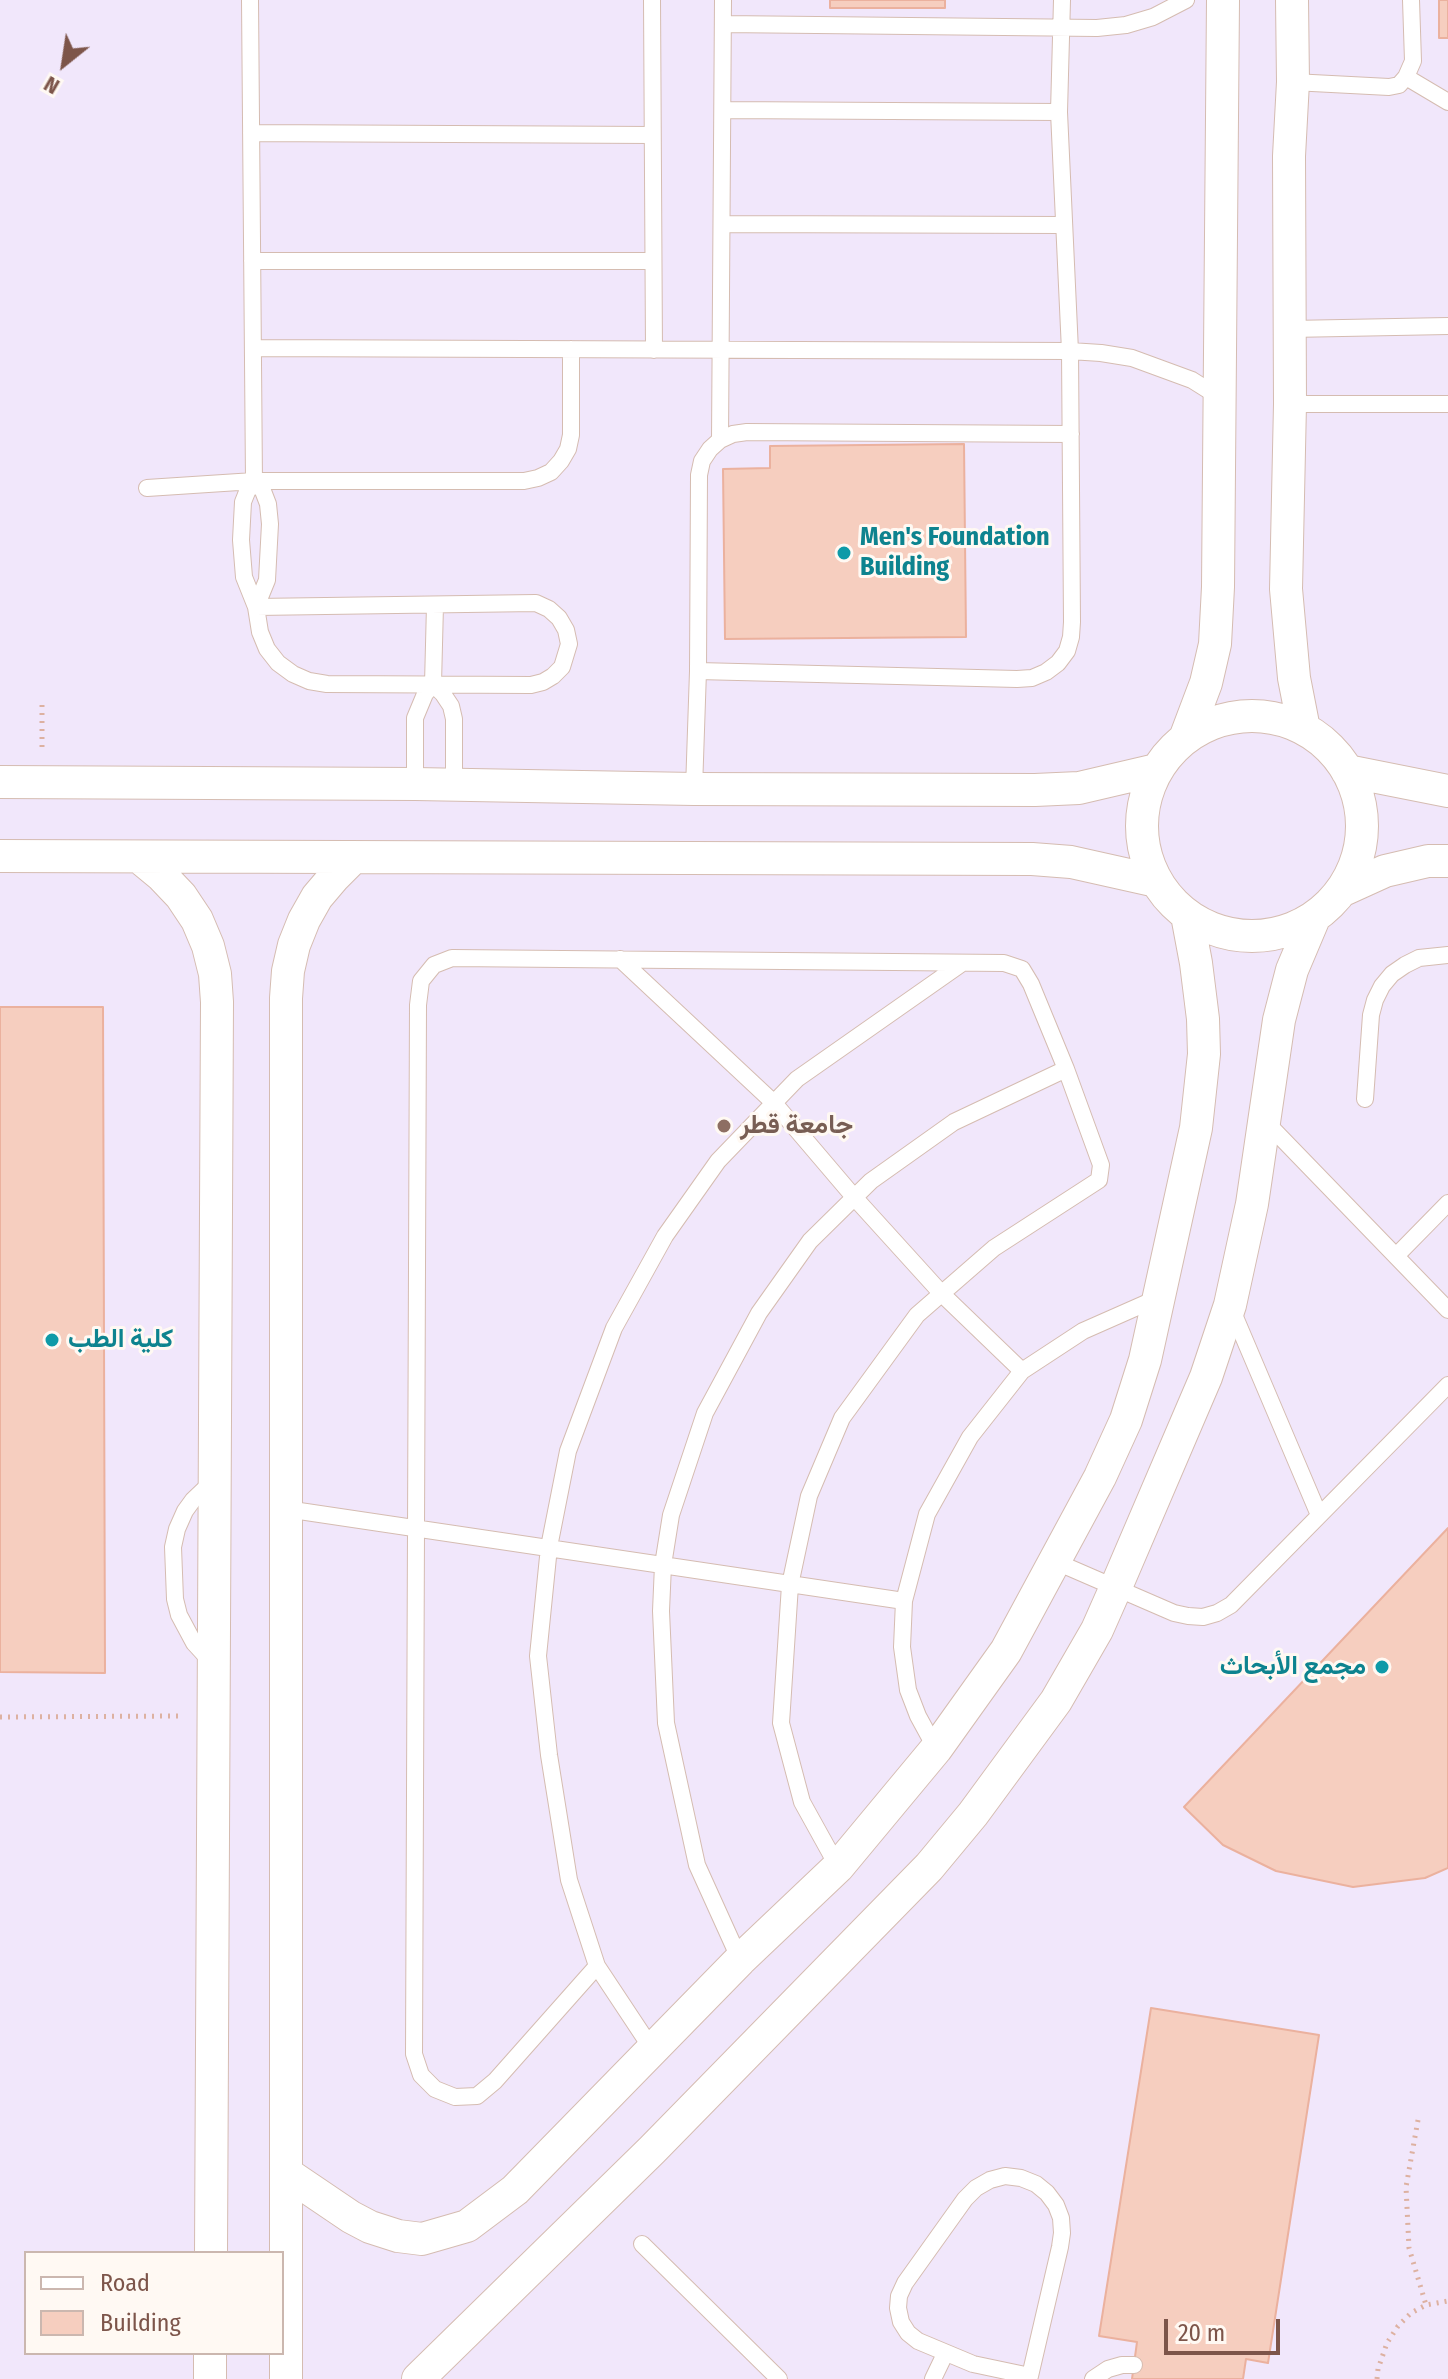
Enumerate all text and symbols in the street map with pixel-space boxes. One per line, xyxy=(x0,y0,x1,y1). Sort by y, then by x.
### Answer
north arrow xyxy=(24,24,104,104)
text: N xyxy=(39,70,64,100)
place label: Men's Foundation Building xyxy=(860,522,1050,584)
marker: Men's Foundation Building xyxy=(835,544,853,562)
place label: جامعة قطر xyxy=(740,1110,853,1142)
marker: جامعة قطر xyxy=(715,1117,733,1135)
place label: كلية الطب xyxy=(68,1324,173,1356)
marker: كلية الطب xyxy=(43,1331,61,1349)
place label: مجمع الأبحاث xyxy=(1220,1651,1366,1683)
marker: مجمع الأبحاث xyxy=(1373,1658,1391,1676)
legend xyxy=(24,2251,284,2355)
text: Road xyxy=(100,2269,150,2297)
scale bar xyxy=(1168,2303,1284,2353)
text: Building xyxy=(100,2309,181,2337)
text: 20 m xyxy=(1178,2319,1225,2347)

